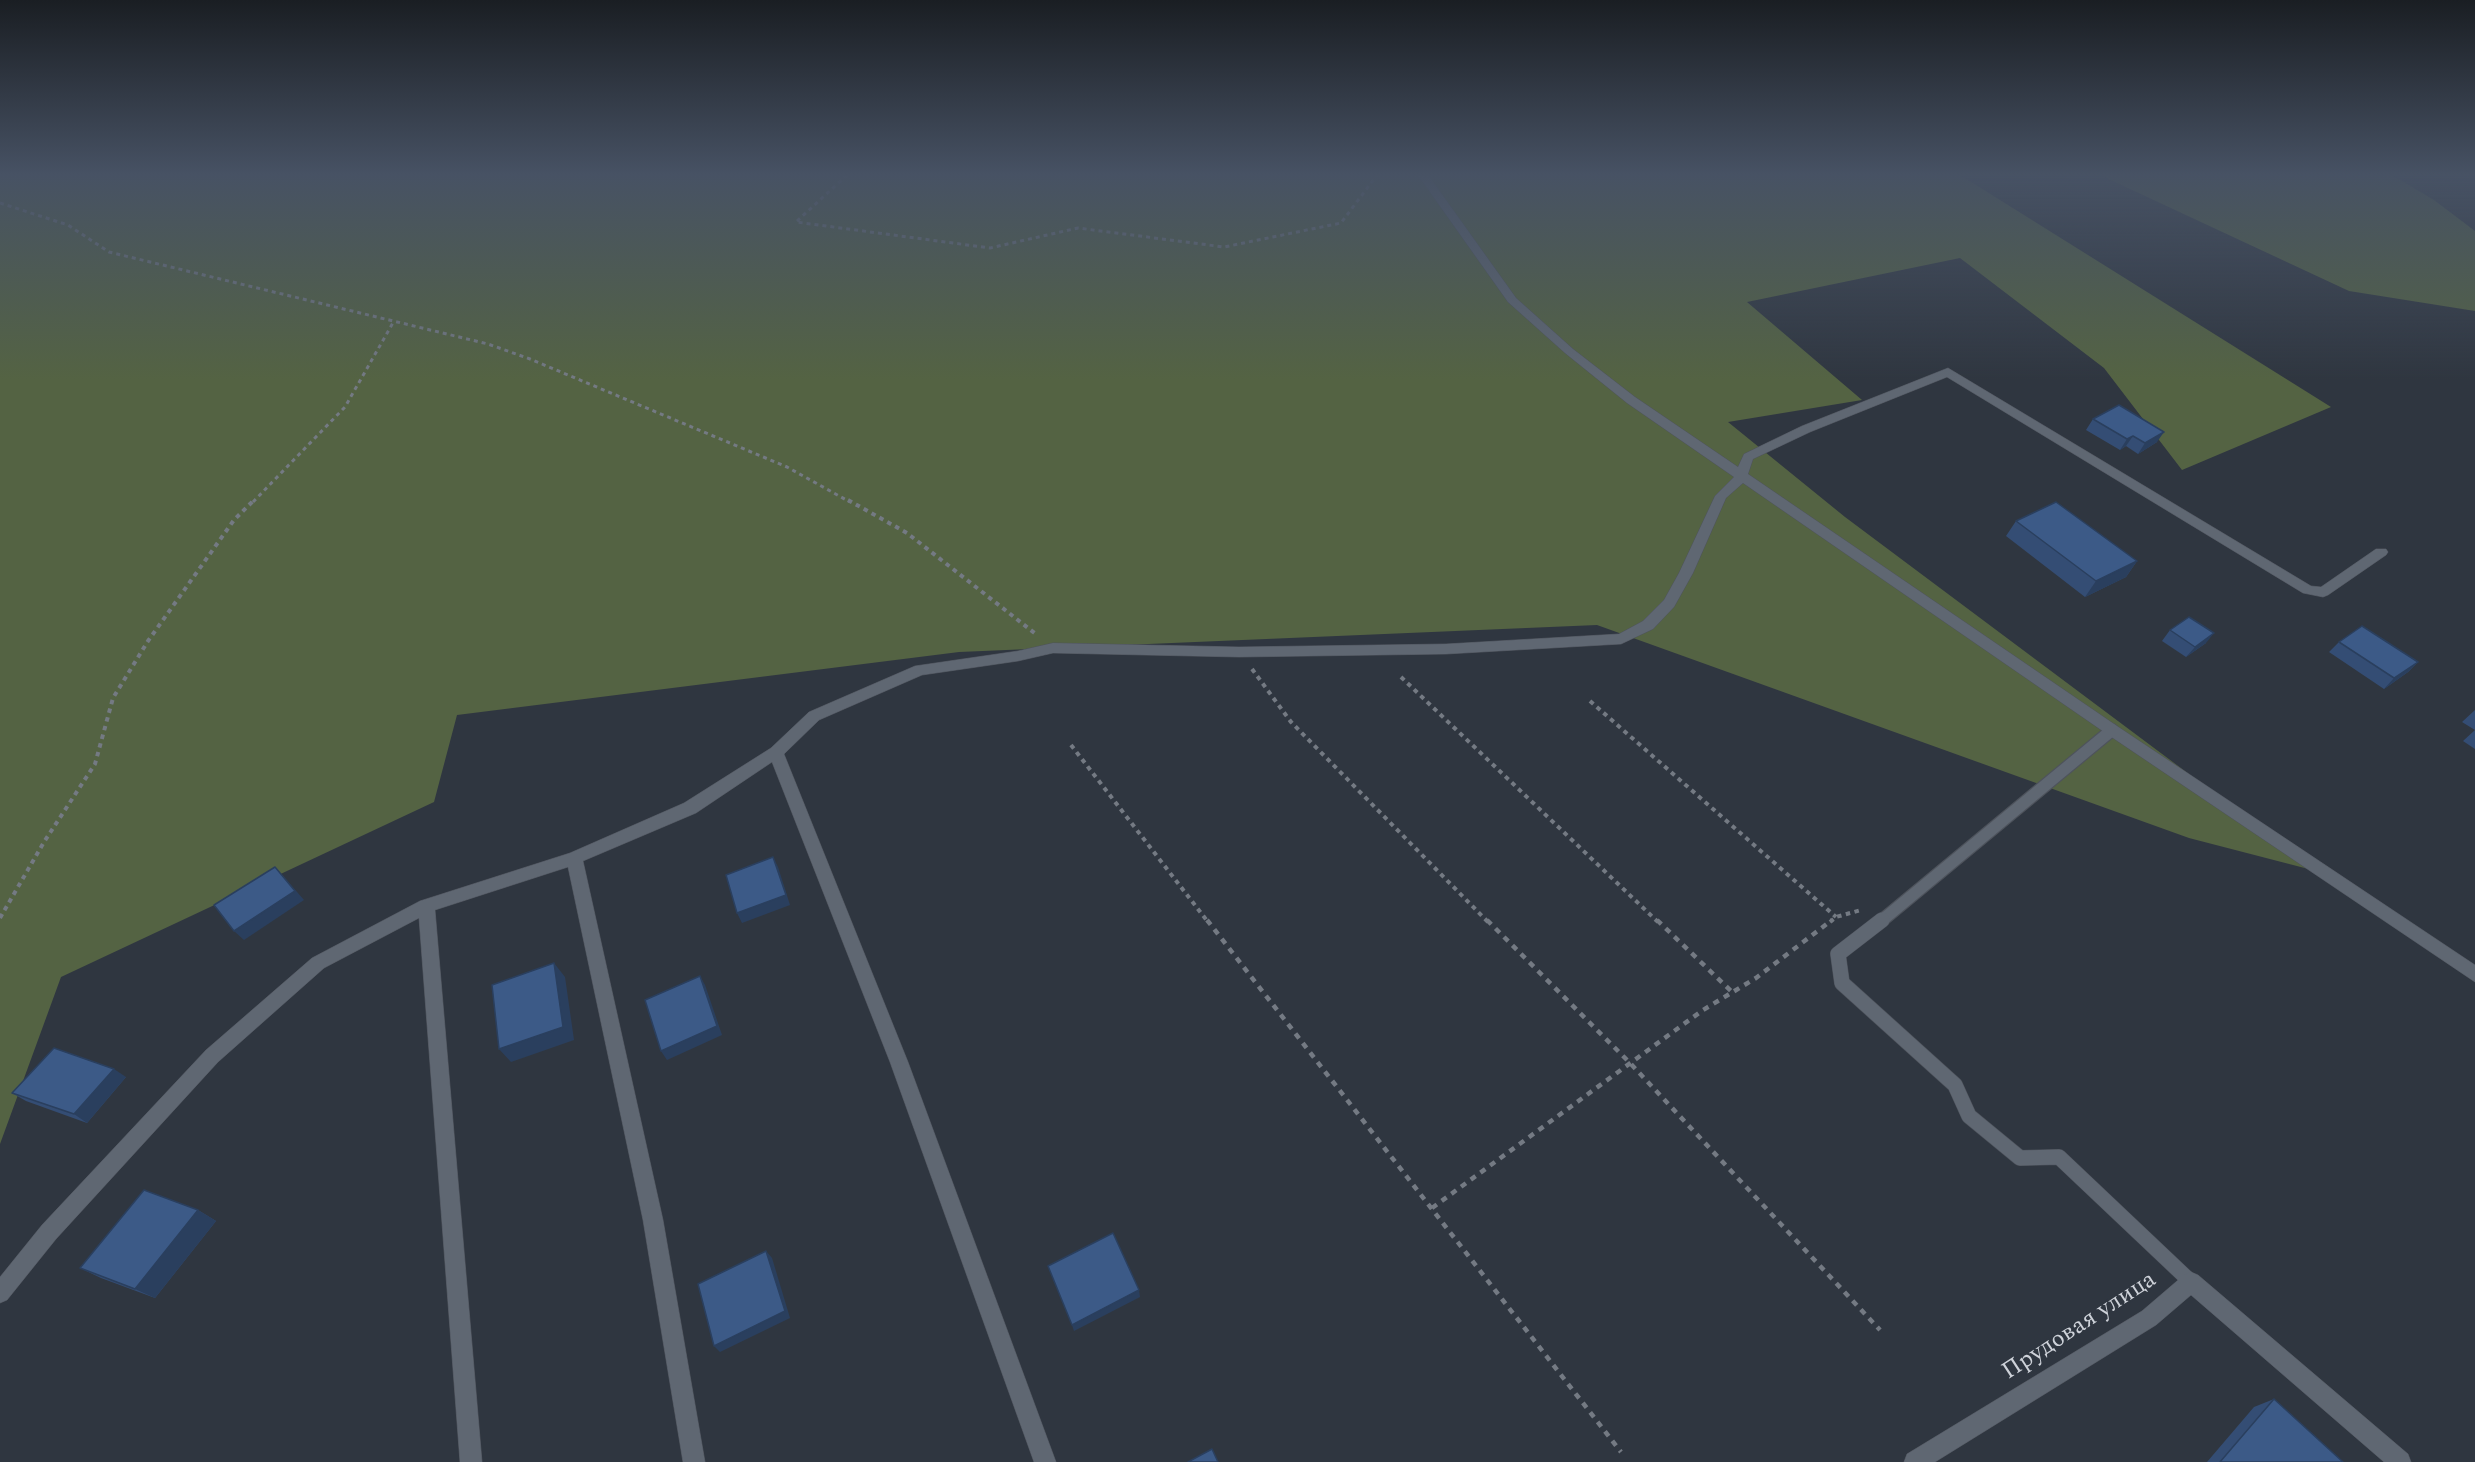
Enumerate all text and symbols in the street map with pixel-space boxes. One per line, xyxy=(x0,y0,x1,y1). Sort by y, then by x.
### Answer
street label: Прудовая улица xyxy=(1998,1267,2162,1387)

